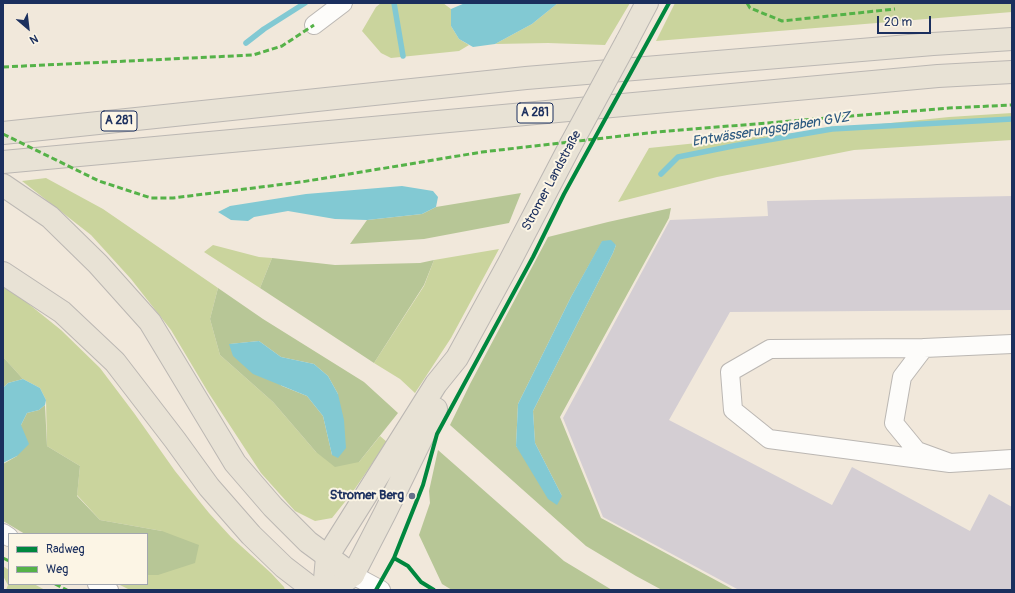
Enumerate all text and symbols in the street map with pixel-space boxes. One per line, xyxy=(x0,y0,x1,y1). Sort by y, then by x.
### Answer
north arrow xyxy=(8,8,48,48)
scale bar xyxy=(879,8,933,34)
text: 20 m xyxy=(884,15,912,30)
text: N xyxy=(28,32,40,47)
road number: A 281 xyxy=(517,103,553,123)
water label: Entwässerungsgraben GVZ xyxy=(691,109,851,151)
road number: A 281 xyxy=(101,111,137,131)
street label: Stromer Landstraße xyxy=(519,128,585,234)
place label: Stromer Berg xyxy=(330,488,404,504)
marker: Stromer Berg xyxy=(407,491,417,501)
legend xyxy=(8,533,148,585)
text: Radweg xyxy=(46,542,84,557)
text: Weg xyxy=(46,562,68,577)

